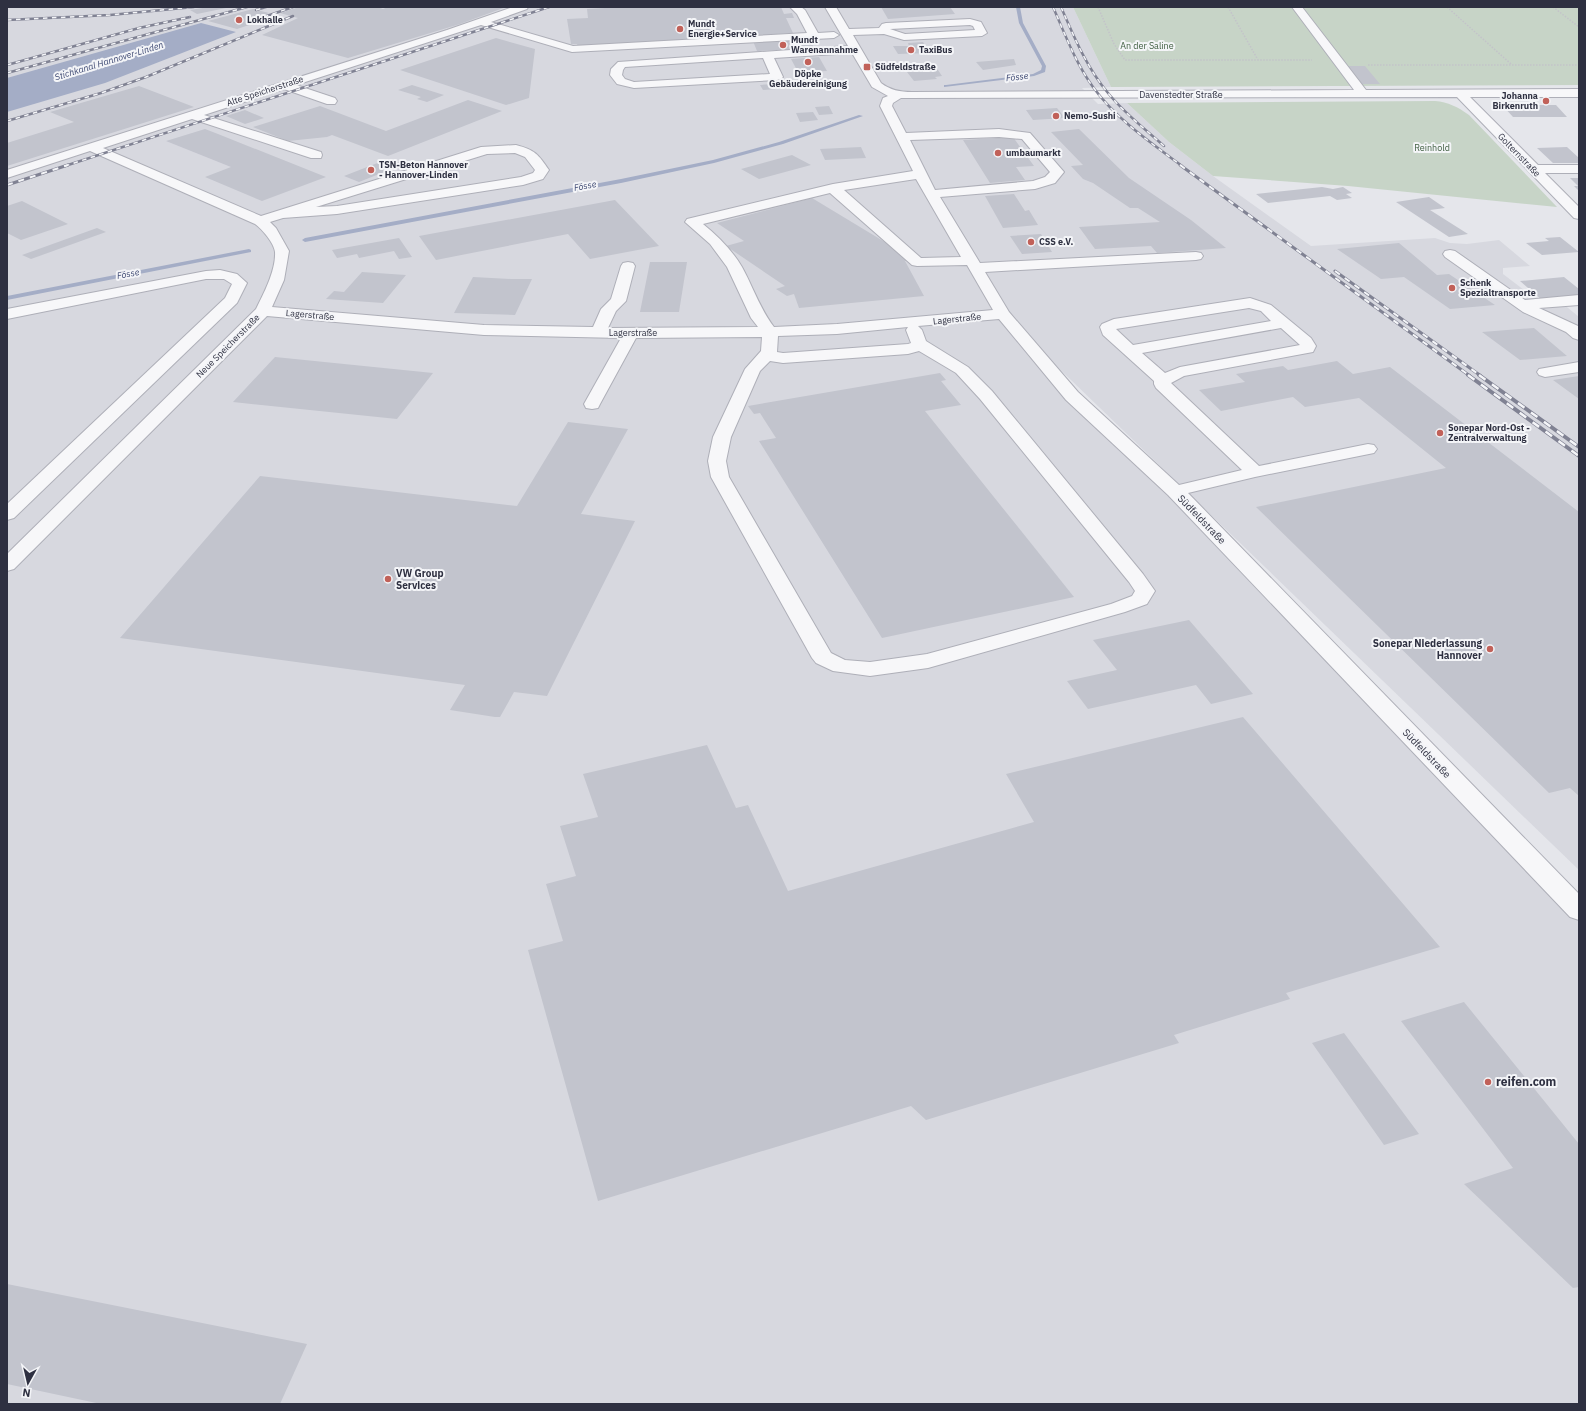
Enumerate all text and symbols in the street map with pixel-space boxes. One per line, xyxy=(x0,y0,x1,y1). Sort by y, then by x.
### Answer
place label: Lokhalle xyxy=(247,14,283,25)
marker: Lokhalle xyxy=(234,15,244,25)
place label: Mundt Energie+Service xyxy=(688,18,757,39)
marker: Mundt Energie+Service xyxy=(675,24,685,34)
place label: Mundt Warenannahme xyxy=(791,34,858,55)
water label: Stichkanal Hannover-Linden xyxy=(53,39,165,82)
marker: Mundt Warenannahme xyxy=(778,40,788,50)
park label: An der Saline xyxy=(1120,40,1174,51)
place label: TaxiBus xyxy=(919,44,953,55)
marker: TaxiBus xyxy=(906,45,916,55)
marker: Döpke Gebäudereinigung xyxy=(803,57,813,67)
place label: Südfeldstraße xyxy=(875,61,936,72)
marker: Südfeldstraße xyxy=(862,62,872,72)
place label: Döpke Gebäudereinigung xyxy=(769,68,847,89)
water label: Fösse xyxy=(1005,70,1029,83)
street label: Alte Speicherstraße xyxy=(225,73,305,108)
street label: Davenstedter Straße xyxy=(1139,89,1223,100)
place label: Johanna Birkenruth xyxy=(1493,90,1538,111)
marker: Johanna Birkenruth xyxy=(1541,96,1551,106)
place label: Nemo-Sushi xyxy=(1064,110,1116,121)
marker: Nemo-Sushi xyxy=(1051,111,1061,121)
street label: Golternstraße xyxy=(1496,131,1543,179)
park label: Reinhold xyxy=(1414,142,1450,153)
place label: umbaumarkt xyxy=(1006,147,1061,158)
marker: umbaumarkt xyxy=(993,148,1003,158)
place label: TSN-Beton Hannover - Hannover-Linden xyxy=(379,159,468,180)
marker: TSN-Beton Hannover - Hannover-Linden xyxy=(366,165,376,175)
water label: Fösse xyxy=(573,178,597,193)
place label: CSS e.V. xyxy=(1039,236,1074,247)
marker: CSS e.V. xyxy=(1026,237,1036,247)
water label: Fösse xyxy=(116,266,140,281)
place label: Schenk Spezialtransporte xyxy=(1460,277,1536,298)
marker: Schenk Spezialtransporte xyxy=(1447,283,1457,293)
street label: Lagerstraße xyxy=(285,307,335,322)
street label: Lagerstraße xyxy=(932,310,982,327)
street label: Neue Speicherstraße xyxy=(194,312,262,380)
street label: Lagerstraße xyxy=(609,327,657,338)
place label: Sonepar Nord-Ost - Zentralverwaltung xyxy=(1448,422,1530,443)
marker: Sonepar Nord-Ost - Zentralverwaltung xyxy=(1435,428,1445,438)
street label: Südfeldstraße xyxy=(1175,492,1229,547)
place label: VW Group Services xyxy=(396,567,443,592)
marker: VW Group Services xyxy=(383,574,393,584)
place label: Sonepar Niederlassung Hannover xyxy=(1373,637,1482,662)
marker: Sonepar Niederlassung Hannover xyxy=(1485,644,1495,654)
street label: Südfeldstraße xyxy=(1400,726,1454,781)
place label: reifen.com xyxy=(1496,1074,1556,1089)
marker: reifen.com xyxy=(1483,1077,1493,1087)
north arrow xyxy=(8,1363,48,1403)
text: N xyxy=(22,1385,32,1400)

